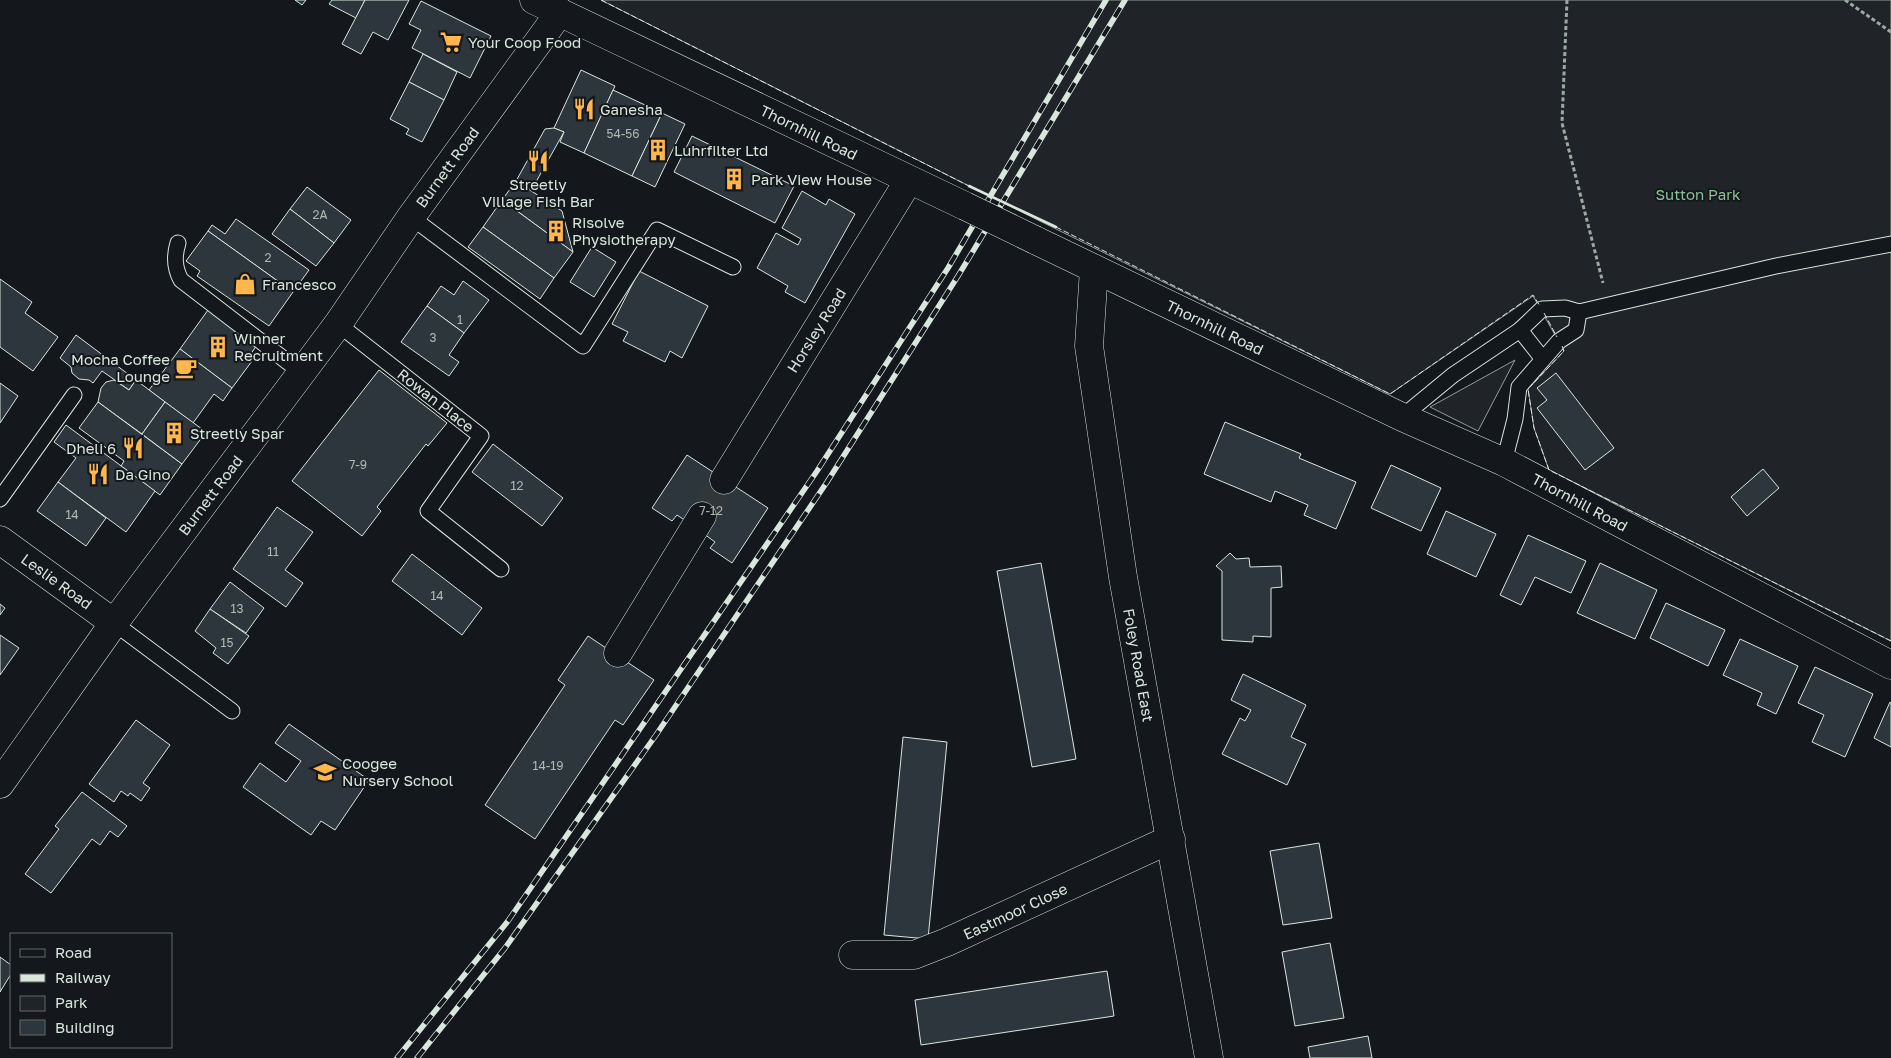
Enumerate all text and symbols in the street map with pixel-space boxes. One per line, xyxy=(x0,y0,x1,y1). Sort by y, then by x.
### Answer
supermarket icon: Your Coop Food xyxy=(438,29,464,55)
place label: Your Coop Food xyxy=(468,33,581,51)
restaurant icon: Ganesha xyxy=(571,96,597,122)
place label: Ganesha xyxy=(600,100,663,118)
street label: Thornhill Road xyxy=(757,101,861,163)
street label: Burnett Road xyxy=(412,123,482,211)
house number: 54-56 xyxy=(606,126,640,141)
building icon: Luhrfilter Ltd xyxy=(645,137,671,163)
place label: Luhrfilter Ltd xyxy=(674,141,768,159)
restaurant icon: Streetly Village Fish Bar xyxy=(525,148,551,174)
building icon: Park View House xyxy=(721,166,747,192)
place label: Park View House xyxy=(751,170,872,188)
place label: Streetly Village Fish Bar xyxy=(482,175,594,210)
park label: Sutton Park xyxy=(1656,185,1741,203)
house number: 2A xyxy=(312,207,328,222)
place label: Risolve Physiotherapy xyxy=(572,213,676,248)
building icon: Risolve Physiotherapy xyxy=(543,218,569,244)
house number: 2 xyxy=(265,250,272,265)
shop icon: Francesco xyxy=(232,271,258,297)
place label: Francesco xyxy=(262,275,336,293)
street label: Horsley Road xyxy=(783,284,849,376)
street label: Thornhill Road xyxy=(1163,296,1267,358)
house number: 1 xyxy=(457,312,463,327)
place label: Winner Recruitment xyxy=(234,329,323,364)
house number: 3 xyxy=(429,330,437,345)
building icon: Winner Recruitment xyxy=(205,334,231,360)
place label: Mocha Coffee Lounge xyxy=(71,350,170,385)
cafe icon: Mocha Coffee Lounge xyxy=(173,355,199,381)
street label: Rowan Place xyxy=(394,365,478,436)
building icon: Streetly Spar xyxy=(161,420,187,446)
place label: Streetly Spar xyxy=(190,424,284,442)
restaurant icon: Dheli 6 xyxy=(120,435,146,461)
place label: Dheli 6 xyxy=(66,439,116,457)
street label: Burnett Road xyxy=(174,452,246,538)
house number: 7-9 xyxy=(349,457,367,472)
restaurant icon: Da Gino xyxy=(85,461,111,487)
place label: Da Gino xyxy=(115,465,171,483)
street label: Thornhill Road xyxy=(1529,469,1631,535)
house number: 12 xyxy=(511,478,523,493)
house number: 7-12 xyxy=(699,503,723,518)
house number: 14 xyxy=(65,507,79,522)
house number: 11 xyxy=(267,544,279,559)
street label: Leslie Road xyxy=(18,549,96,613)
house number: 14 xyxy=(430,588,444,603)
house number: 13 xyxy=(231,601,243,616)
street label: Foley Road East xyxy=(1120,607,1158,723)
house number: 15 xyxy=(221,635,233,650)
place label: Coogee Nursery School xyxy=(342,754,453,789)
house number: 14-19 xyxy=(533,758,563,773)
school or university icon: Coogee Nursery School xyxy=(312,759,338,785)
street label: Eastmoor Close xyxy=(960,879,1070,943)
legend xyxy=(10,933,172,1048)
text: Road xyxy=(55,943,92,961)
text: Railway xyxy=(55,968,111,986)
text: Park xyxy=(55,993,88,1011)
text: Building xyxy=(55,1018,115,1036)

